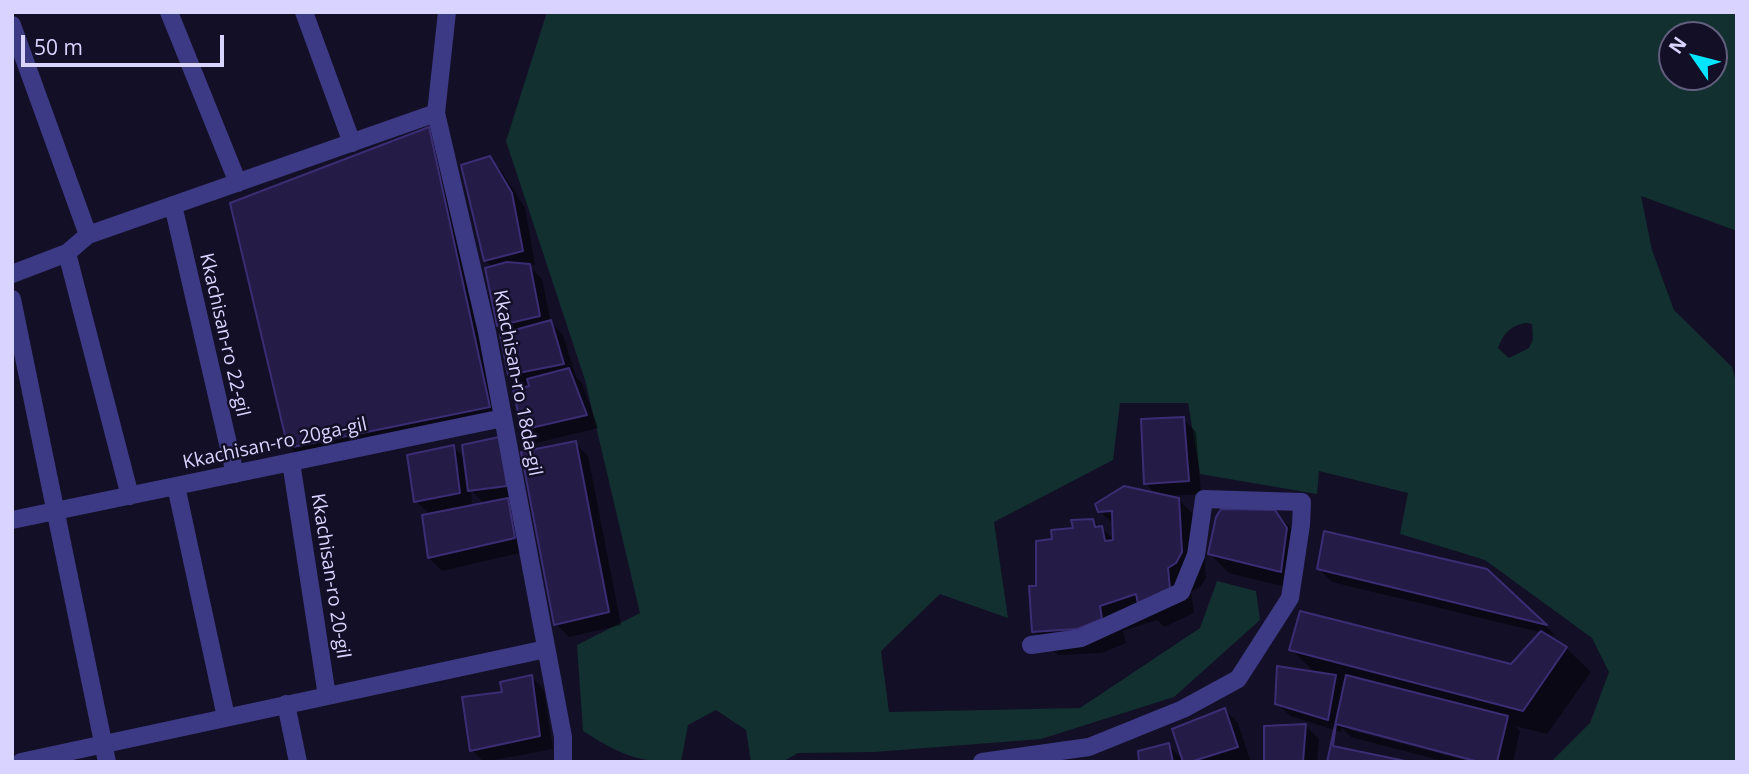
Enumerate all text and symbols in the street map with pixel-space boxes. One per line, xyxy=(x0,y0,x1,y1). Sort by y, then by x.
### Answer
scale bar xyxy=(24,21,228,65)
north arrow xyxy=(1658,21,1728,91)
text: N xyxy=(1662,31,1693,59)
text: 50 m xyxy=(34,33,83,61)
street label: Kkachisan-ro 22-gil xyxy=(194,251,254,419)
street label: Kkachisan-ro 18da-gil xyxy=(488,288,546,478)
street label: Kkachisan-ro 20ga-gil xyxy=(181,413,369,475)
street label: Kkachisan-ro 20-gil xyxy=(306,492,354,660)

